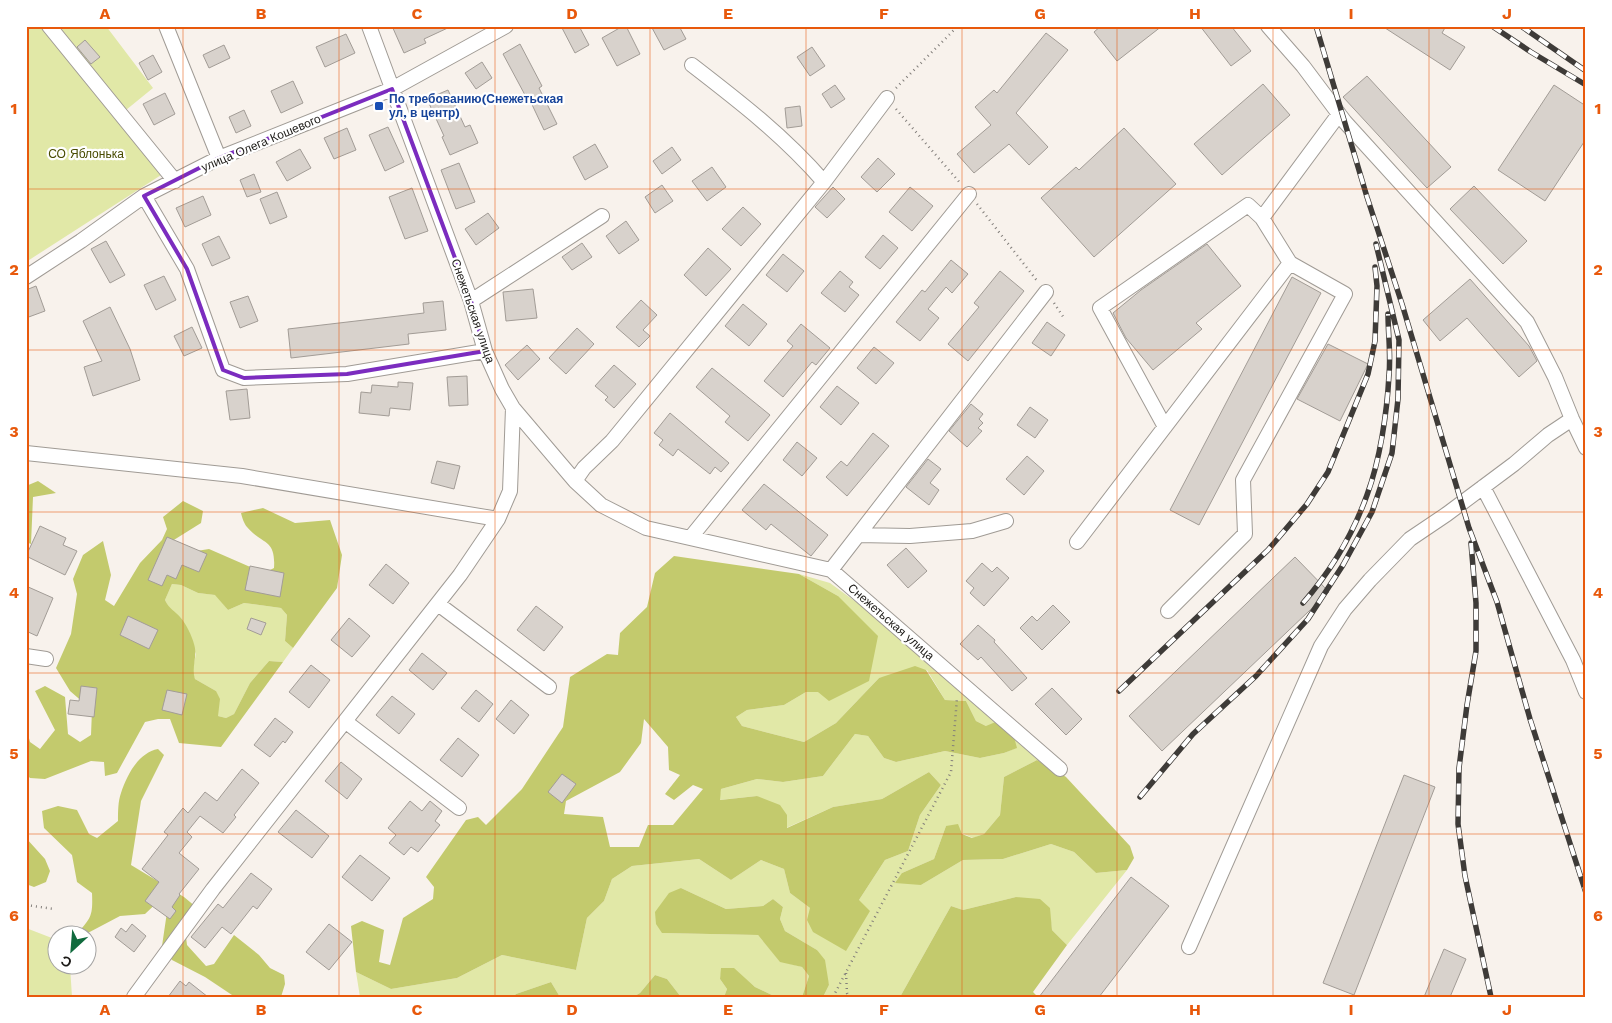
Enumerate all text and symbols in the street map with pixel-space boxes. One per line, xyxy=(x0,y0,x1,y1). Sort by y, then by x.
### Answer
text: A xyxy=(100,4,111,23)
text: B xyxy=(256,4,267,23)
text: C xyxy=(412,4,423,23)
text: D xyxy=(566,4,578,23)
text: E xyxy=(723,4,733,23)
text: F xyxy=(879,4,889,23)
text: G xyxy=(1034,4,1046,23)
text: H xyxy=(1189,4,1201,23)
text: I xyxy=(1348,4,1354,23)
text: J xyxy=(1502,4,1512,23)
place label: По требованию(Снежетьская ул, в центр) xyxy=(389,92,563,120)
text: 1 xyxy=(11,99,17,118)
text: 1 xyxy=(1595,99,1601,118)
marker: По требованию(Снежетьская ул, в центр) xyxy=(373,100,385,112)
street label: улица Олега Кошевого xyxy=(199,111,323,175)
park label: СО Яблонька xyxy=(48,147,124,161)
street label: Снежетьская улица xyxy=(449,257,498,365)
text: 2 xyxy=(9,260,19,279)
text: 2 xyxy=(1593,260,1603,279)
text: 3 xyxy=(9,422,19,441)
text: 3 xyxy=(1593,422,1603,441)
street label: Снежетьская улица xyxy=(845,581,937,663)
text: 4 xyxy=(9,583,19,602)
text: 4 xyxy=(1593,583,1603,602)
text: 5 xyxy=(9,744,19,763)
text: 5 xyxy=(1593,744,1603,763)
text: 6 xyxy=(9,906,19,925)
text: 6 xyxy=(1593,906,1603,925)
north arrow xyxy=(48,926,98,976)
text: С xyxy=(58,952,74,971)
text: A xyxy=(100,1000,111,1019)
text: B xyxy=(256,1000,267,1019)
text: C xyxy=(412,1000,423,1019)
text: D xyxy=(566,1000,578,1019)
text: E xyxy=(723,1000,733,1019)
text: F xyxy=(879,1000,889,1019)
text: G xyxy=(1034,1000,1046,1019)
text: H xyxy=(1189,1000,1201,1019)
text: I xyxy=(1348,1000,1354,1019)
text: J xyxy=(1502,1000,1512,1019)

